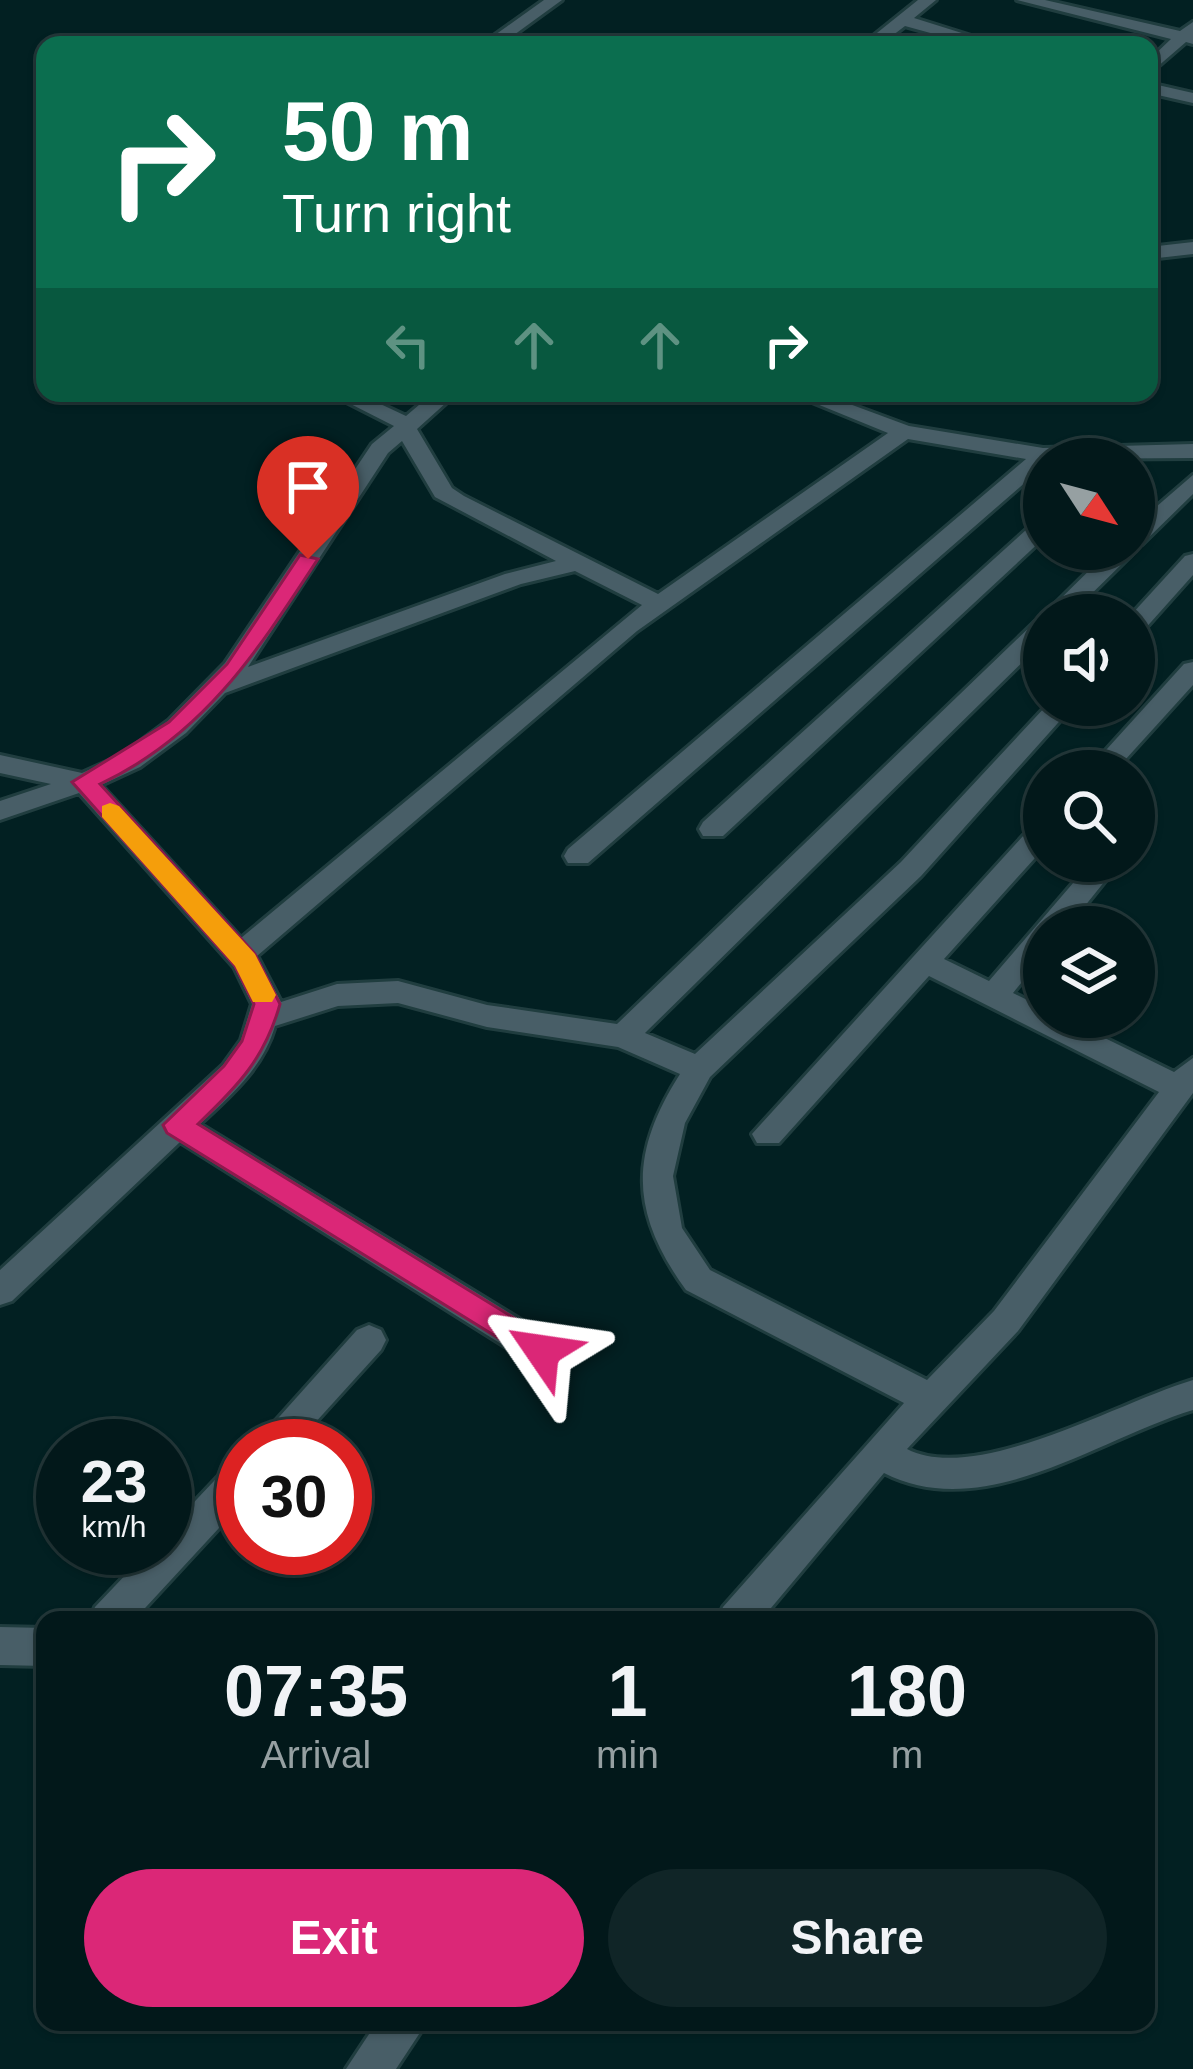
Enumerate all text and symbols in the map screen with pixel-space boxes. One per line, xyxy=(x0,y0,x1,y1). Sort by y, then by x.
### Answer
icon: right xyxy=(84,84,240,240)
text: 50 m xyxy=(282,84,473,178)
text: Turn right xyxy=(282,183,511,243)
icon: left xyxy=(375,312,441,378)
icon: ahead xyxy=(501,312,567,378)
icon: ahead xyxy=(627,312,693,378)
icon: right xyxy=(753,312,819,378)
pin xyxy=(257,436,359,559)
north arrow xyxy=(1023,438,1155,570)
map controls xyxy=(1023,438,1155,1038)
icon: arrive xyxy=(275,454,341,520)
button: sound xyxy=(1023,594,1155,726)
button: search xyxy=(1023,750,1155,882)
button: layers xyxy=(1023,906,1155,1038)
position arrow xyxy=(479,1288,605,1414)
speed limit sign: 30 xyxy=(216,1419,372,1575)
text: 23 xyxy=(81,1448,147,1515)
text: km/h xyxy=(81,1510,147,1543)
text: 07:35 xyxy=(224,1651,408,1731)
text: 1 xyxy=(607,1651,648,1731)
text: 180 xyxy=(847,1651,967,1731)
text: Arrival xyxy=(261,1733,371,1776)
text: min xyxy=(596,1733,659,1776)
text: m xyxy=(891,1733,923,1776)
button: Exit xyxy=(84,1869,584,2007)
button: Share xyxy=(608,1869,1107,2007)

